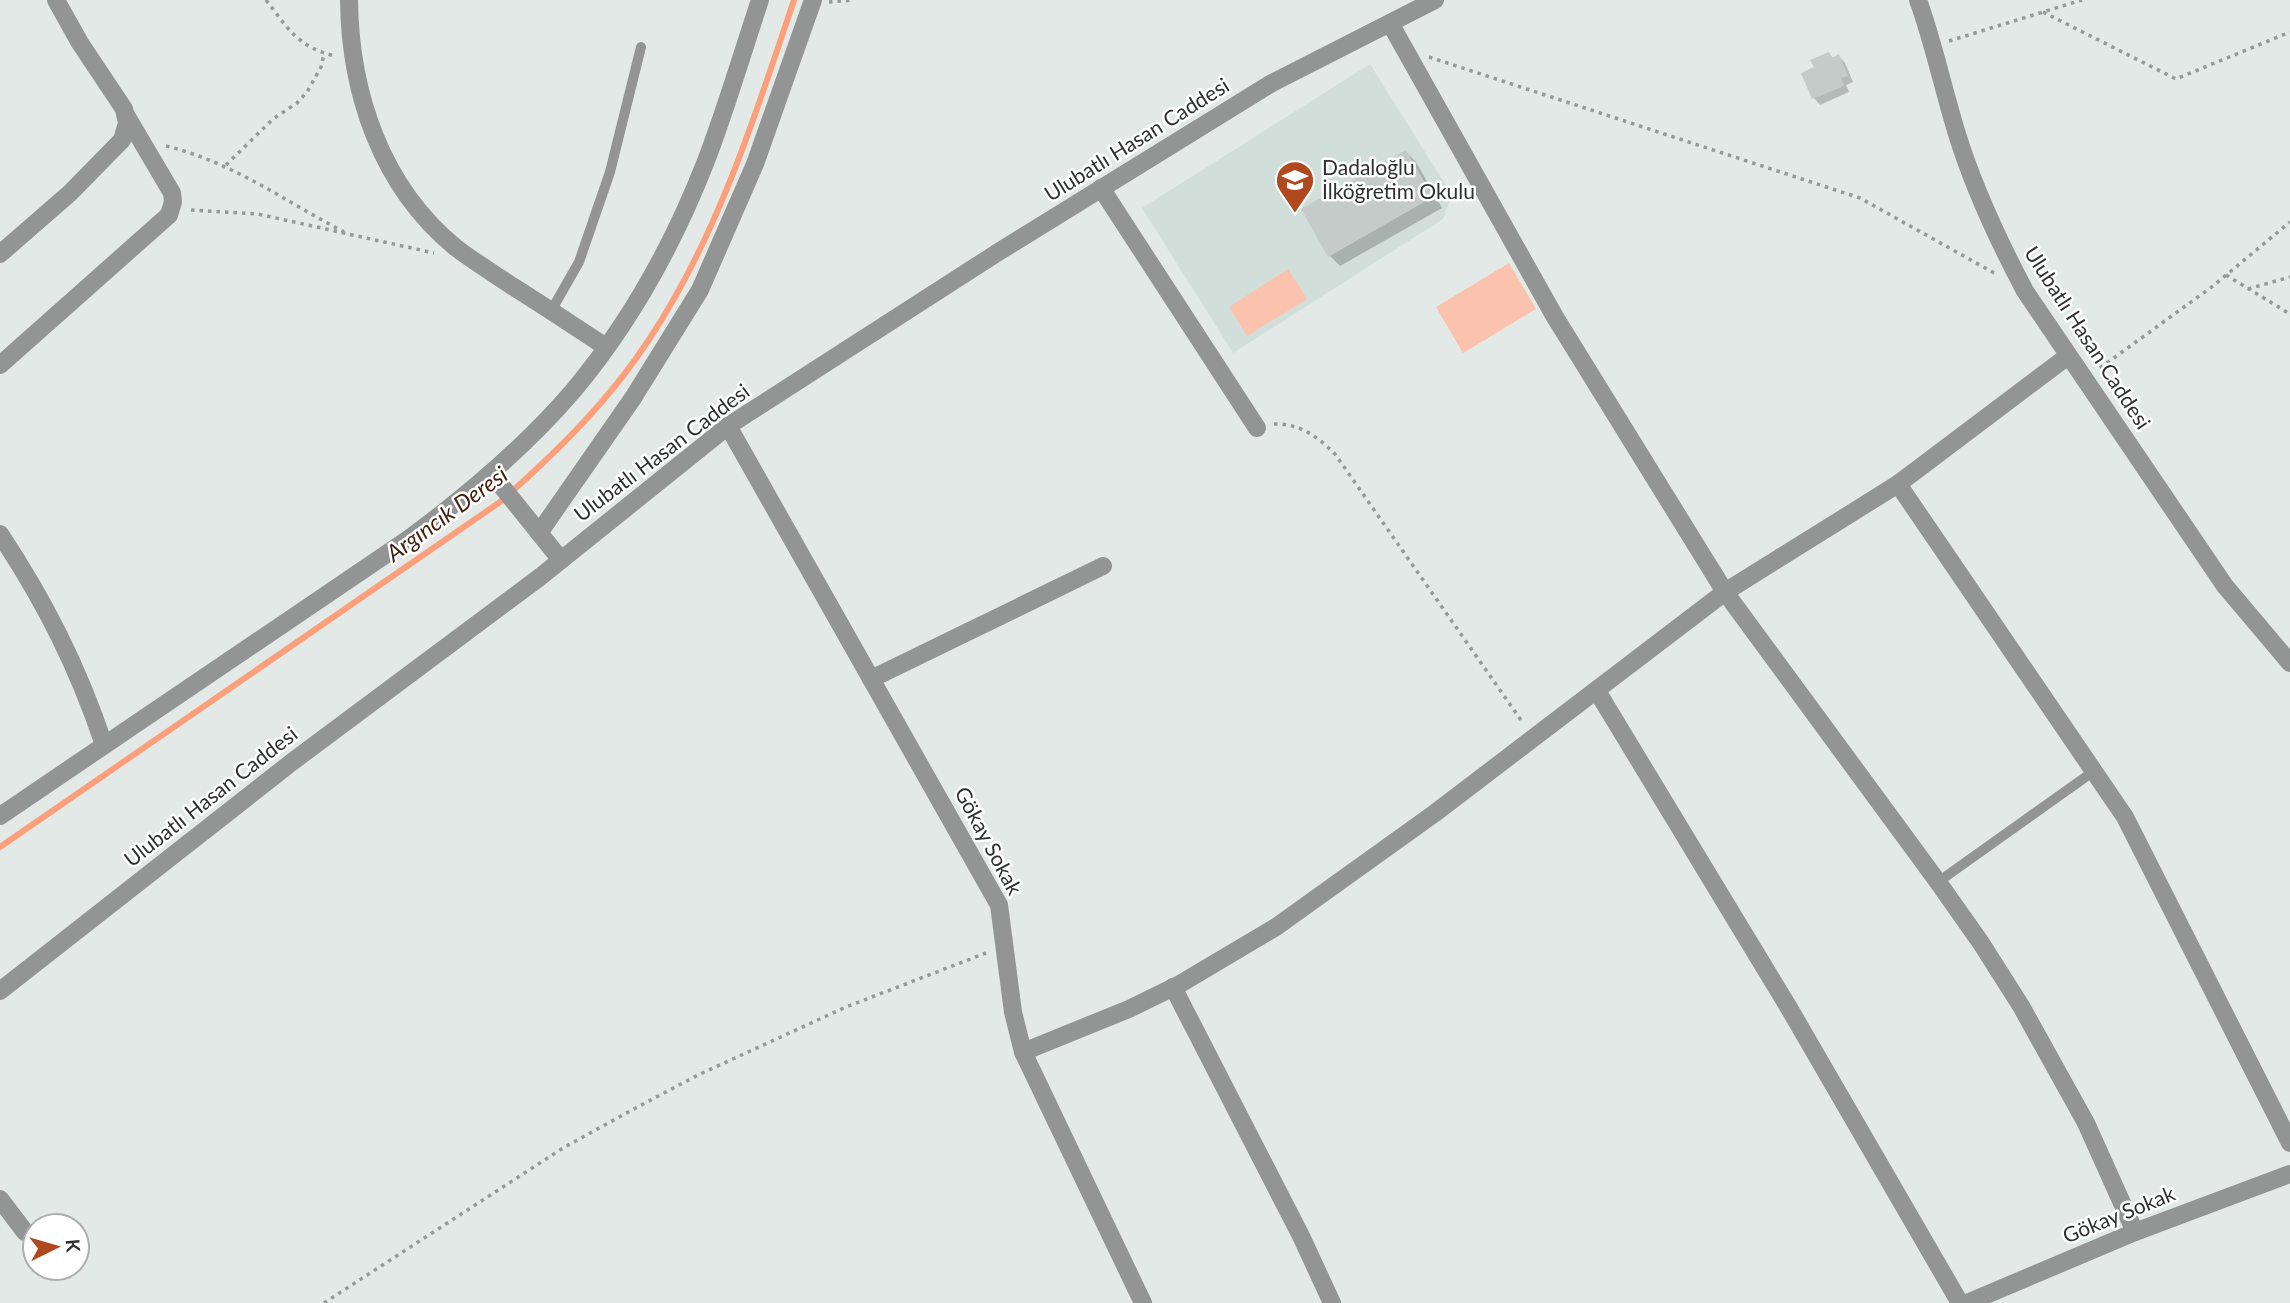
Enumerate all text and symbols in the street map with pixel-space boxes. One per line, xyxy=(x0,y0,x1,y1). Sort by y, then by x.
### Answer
street label: Ulubatlı Hasan Caddesi xyxy=(1039,72,1233,206)
place label: Dadaloğlu İlköğretim Okulu xyxy=(1322,154,1475,203)
school or university icon: Dadaloğlu İlköğretim Okulu xyxy=(1274,159,1316,214)
street label: Ulubatlı Hasan Caddesi xyxy=(2020,241,2157,433)
street label: Ulubatlı Hasan Caddesi xyxy=(569,378,754,526)
water label: Argıncık Deresi xyxy=(380,460,512,567)
street label: Ulubatlı Hasan Caddesi xyxy=(119,720,302,871)
street label: Gökay Sokak xyxy=(950,782,1028,899)
street label: Gökay Sokak xyxy=(2059,1180,2178,1247)
north arrow xyxy=(21,1212,91,1282)
text: K xyxy=(61,1238,86,1254)

